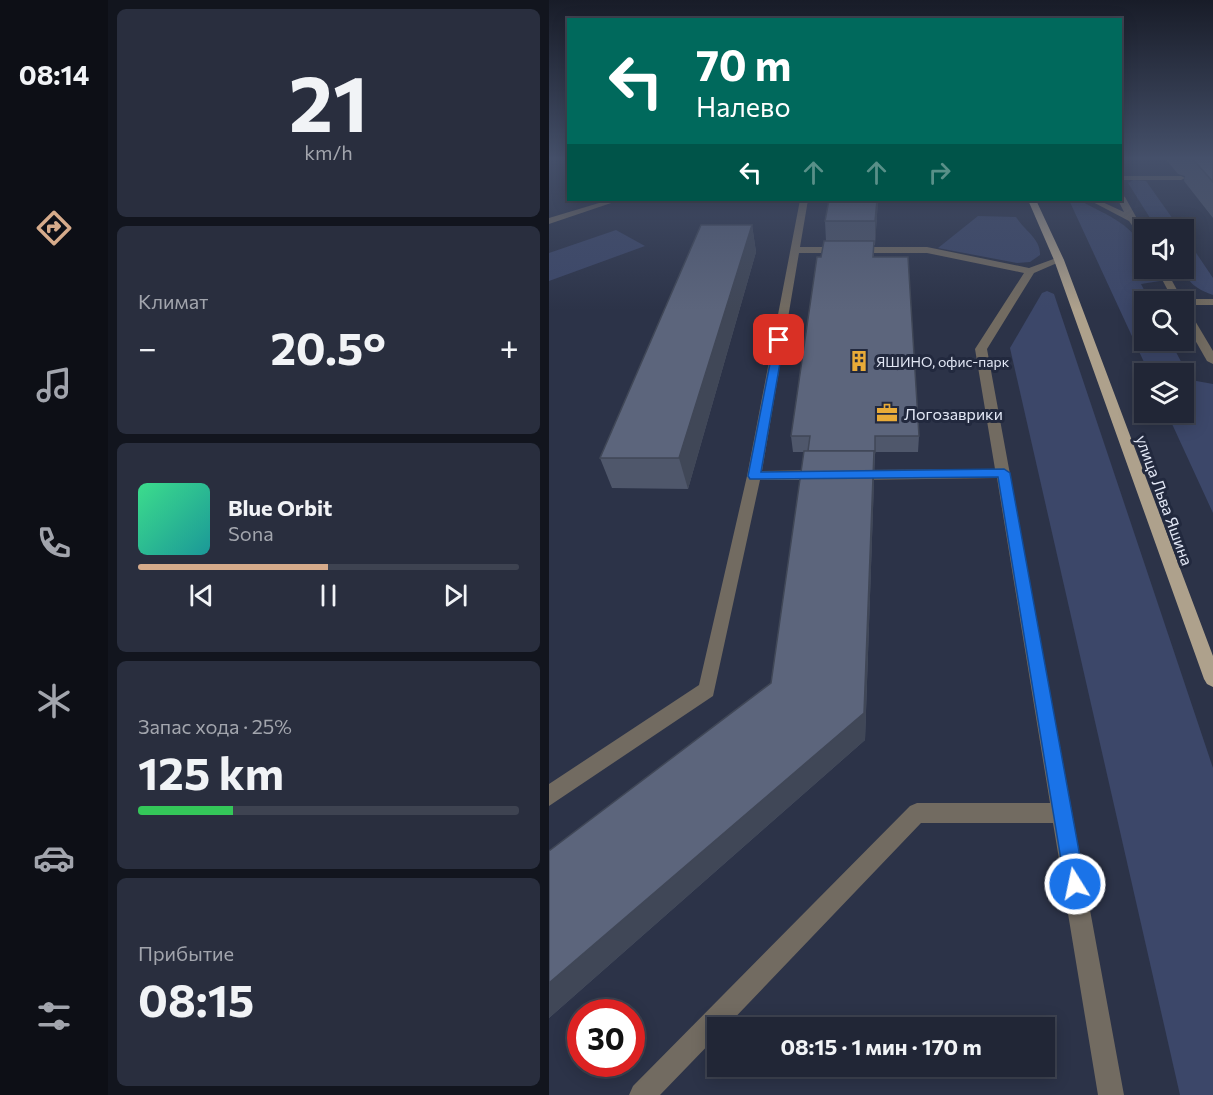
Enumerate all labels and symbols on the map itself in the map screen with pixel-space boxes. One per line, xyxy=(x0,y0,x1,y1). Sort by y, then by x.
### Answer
pin xyxy=(753,314,804,365)
building icon: ЯШИНО, офис-парк xyxy=(847,349,871,373)
place label: ЯШИНО, офис-парк xyxy=(876,353,1010,370)
office icon: Логозаврики xyxy=(875,401,899,425)
place label: Логозаврики xyxy=(904,404,1003,423)
street label: улица Льва Яшина xyxy=(1133,432,1197,568)
position arrow xyxy=(1043,852,1107,916)
speed limit sign: 30 xyxy=(567,999,645,1077)

